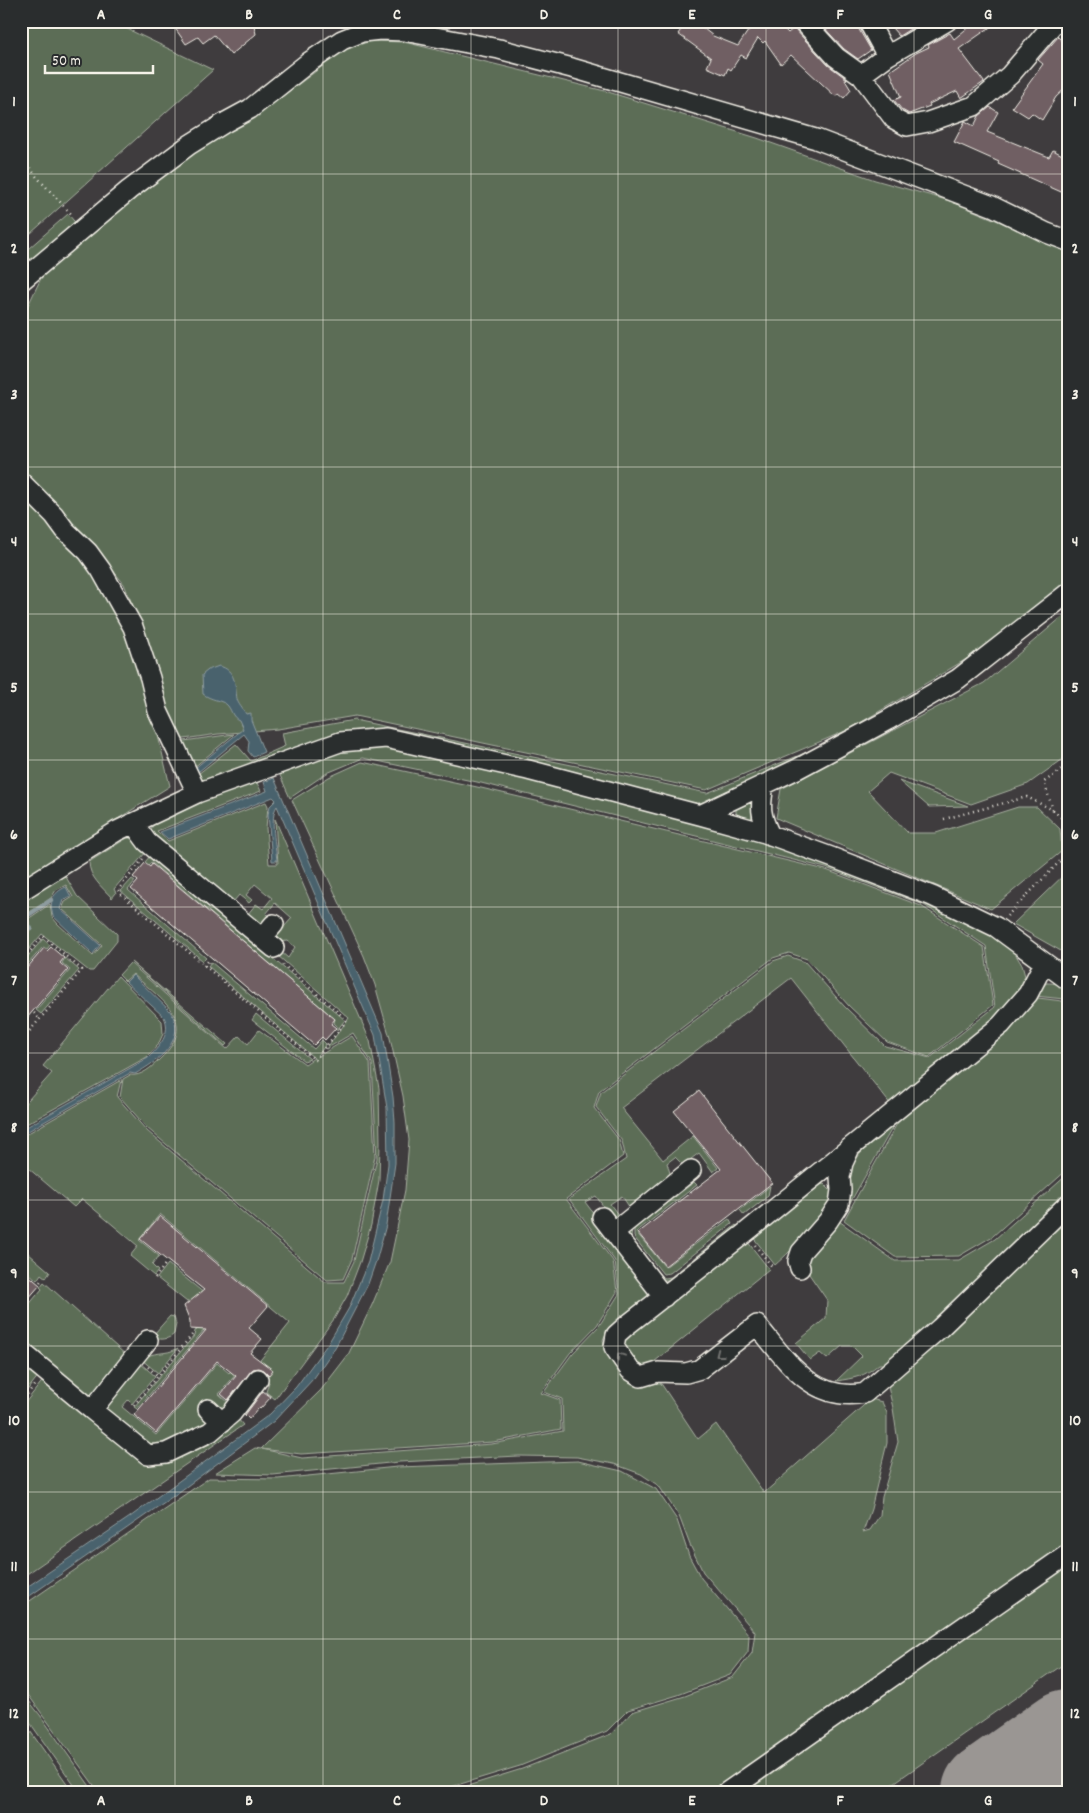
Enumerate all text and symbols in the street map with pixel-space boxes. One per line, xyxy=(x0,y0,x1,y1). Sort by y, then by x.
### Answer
text: A xyxy=(97,4,106,27)
text: B xyxy=(245,4,253,27)
text: C xyxy=(393,4,401,27)
text: D xyxy=(540,4,549,27)
text: E xyxy=(688,4,696,27)
text: F xyxy=(836,4,844,27)
text: G xyxy=(984,4,992,27)
scale bar xyxy=(45,42,152,74)
text: 50 m xyxy=(52,51,81,73)
text: 1 xyxy=(12,91,16,114)
text: 1 xyxy=(1073,91,1077,114)
text: 2 xyxy=(11,238,18,261)
text: 2 xyxy=(1072,238,1079,261)
text: 3 xyxy=(10,384,18,407)
text: 3 xyxy=(1071,384,1079,407)
text: 4 xyxy=(11,531,17,554)
text: 4 xyxy=(1072,531,1078,554)
text: 5 xyxy=(10,677,18,700)
text: 5 xyxy=(1071,677,1079,700)
text: 6 xyxy=(10,824,18,847)
text: 6 xyxy=(1071,824,1079,847)
text: 7 xyxy=(11,970,17,993)
text: 7 xyxy=(1072,970,1078,993)
text: 8 xyxy=(11,1117,18,1140)
text: 8 xyxy=(1072,1117,1079,1140)
text: 9 xyxy=(10,1263,18,1286)
text: 9 xyxy=(1071,1263,1079,1286)
one-way arrow xyxy=(716,1349,725,1357)
one-way arrow xyxy=(617,1352,626,1362)
text: 10 xyxy=(8,1410,20,1433)
text: 10 xyxy=(1069,1410,1081,1433)
text: 11 xyxy=(10,1556,18,1579)
text: 11 xyxy=(1071,1556,1079,1579)
text: 12 xyxy=(9,1703,19,1726)
text: 12 xyxy=(1070,1703,1080,1726)
text: A xyxy=(97,1790,106,1813)
text: B xyxy=(245,1790,253,1813)
text: C xyxy=(393,1790,401,1813)
text: D xyxy=(540,1790,549,1813)
text: E xyxy=(688,1790,696,1813)
text: F xyxy=(836,1790,844,1813)
text: G xyxy=(984,1790,992,1813)

